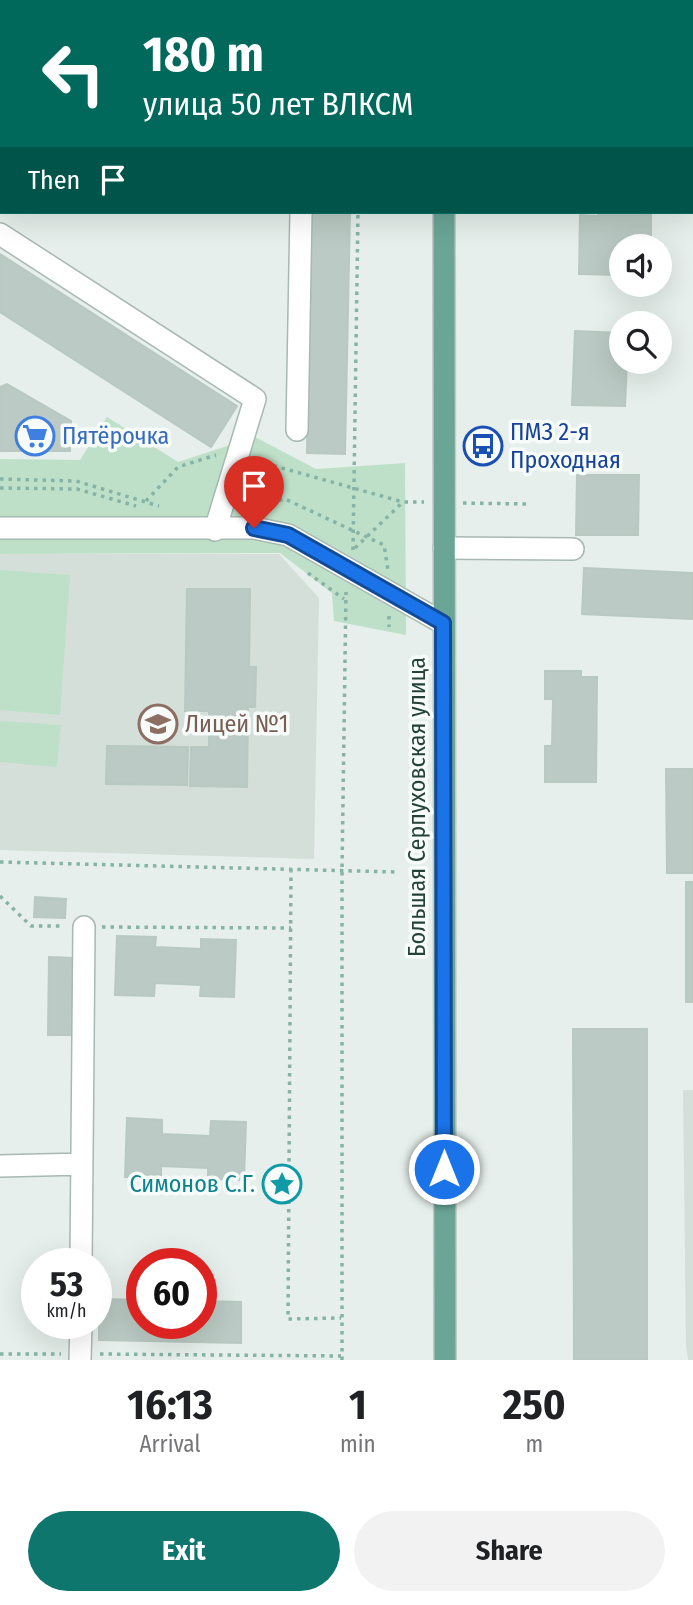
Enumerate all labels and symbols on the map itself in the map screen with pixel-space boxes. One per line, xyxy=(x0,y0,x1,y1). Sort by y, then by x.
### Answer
supermarket icon: Пятёрочка xyxy=(14,415,56,457)
place label: ПМЗ 2-я Проходная xyxy=(510,418,621,474)
place label: Пятёрочка xyxy=(62,422,169,450)
bus stop icon: ПМЗ 2-я Проходная xyxy=(462,425,504,467)
pin xyxy=(224,456,284,528)
street label: Большая Серпуховская улица xyxy=(403,657,431,957)
school or university icon: Лицей №1 xyxy=(137,703,179,745)
place label: Лицей №1 xyxy=(185,710,288,738)
position arrow xyxy=(407,1132,481,1206)
place icon: Симонов С.Г. xyxy=(261,1163,303,1205)
place label: Симонов С.Г. xyxy=(129,1170,255,1198)
speed limit sign: 60 xyxy=(126,1248,217,1339)

